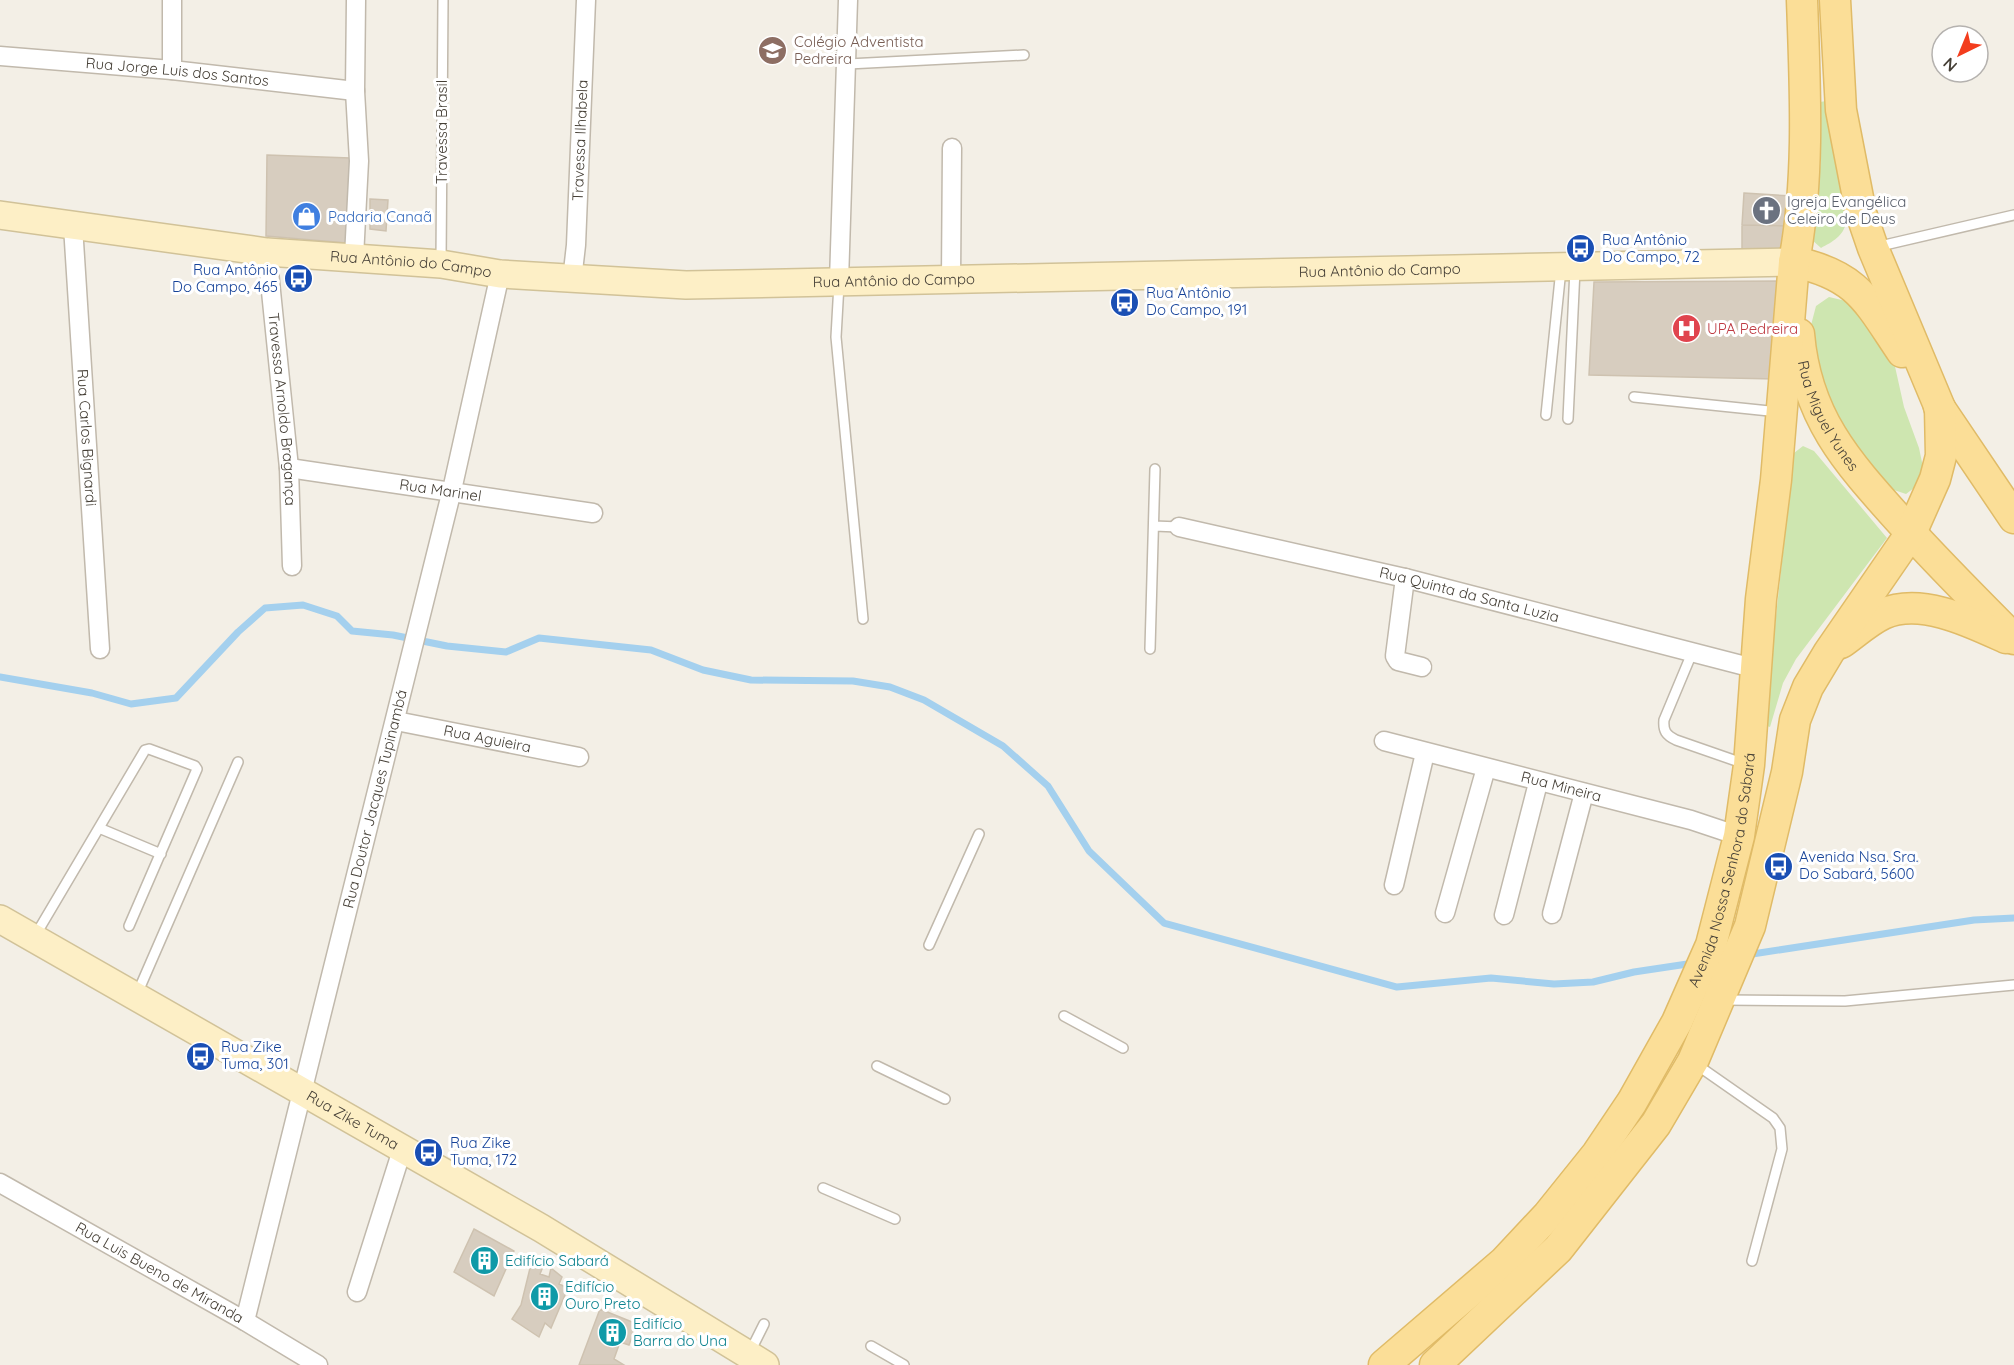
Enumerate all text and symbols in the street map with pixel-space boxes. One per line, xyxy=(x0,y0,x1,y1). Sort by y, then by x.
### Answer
north arrow xyxy=(1930,24,1990,84)
place label: Colégio Adventista Pedreira xyxy=(794,32,924,68)
school or university icon: Colégio Adventista Pedreira xyxy=(757,35,789,67)
street label: Rua Jorge Luis dos Santos xyxy=(85,53,270,90)
text: N xyxy=(1939,54,1961,76)
street label: Travessa Ilhabela xyxy=(568,79,592,201)
street label: Travessa Brasil xyxy=(432,80,451,184)
place label: Igreja Evangélica Celeiro de Deus xyxy=(1787,192,1906,228)
church icon: Igreja Evangélica Celeiro de Deus xyxy=(1750,195,1782,227)
shop icon: Padaria Canaã xyxy=(291,201,323,233)
place label: Padaria Canaã xyxy=(328,207,432,226)
place label: Rua Antônio Do Campo, 72 xyxy=(1602,230,1700,266)
bus stop icon: Rua Antônio Do Campo, 72 xyxy=(1565,233,1597,265)
street label: Rua Antônio do Campo xyxy=(330,246,493,281)
street label: Rua Antônio do Campo xyxy=(1298,259,1461,281)
place label: Rua Antônio Do Campo, 465 xyxy=(172,260,278,296)
bus stop icon: Rua Antônio Do Campo, 465 xyxy=(283,263,315,295)
street label: Rua Antônio do Campo xyxy=(813,269,975,291)
place label: Rua Antônio Do Campo, 191 xyxy=(1146,283,1247,319)
bus stop icon: Rua Antônio Do Campo, 191 xyxy=(1109,286,1141,318)
street label: Travessa Arnoldo Bragança xyxy=(264,312,300,506)
hospital icon: UPA Pedreira xyxy=(1670,313,1702,345)
place label: UPA Pedreira xyxy=(1707,319,1798,338)
street label: Rua Miguel Yunes xyxy=(1794,359,1863,475)
street label: Rua Carlos Bignardi xyxy=(73,368,101,507)
street label: Rua Marinel xyxy=(398,474,483,505)
street label: Rua Quinta da Santa Luzia xyxy=(1378,562,1561,626)
street label: Rua Doutor Jacques Tupinambá xyxy=(338,688,411,910)
street label: Rua Aguieira xyxy=(442,721,533,756)
street label: Avenida Nossa Senhora do Sabará xyxy=(1684,752,1759,990)
street label: Rua Mineira xyxy=(1519,767,1604,806)
place label: Avenida Nsa. Sra. Do Sabará, 5600 xyxy=(1799,847,1919,883)
bus stop icon: Avenida Nsa. Sra. Do Sabará, 5600 xyxy=(1762,850,1794,882)
place label: Rua Zike Tuma, 301 xyxy=(221,1037,289,1073)
bus stop icon: Rua Zike Tuma, 301 xyxy=(184,1040,216,1072)
street label: Rua Zike Tuma xyxy=(303,1086,402,1154)
place label: Rua Zike Tuma, 172 xyxy=(450,1133,517,1169)
bus stop icon: Rua Zike Tuma, 172 xyxy=(413,1136,445,1168)
street label: Rua Luis Bueno de Miranda xyxy=(72,1217,247,1327)
building icon: Edifício Sabará xyxy=(468,1245,500,1277)
place label: Edifício Sabará xyxy=(505,1251,609,1270)
place label: Edifício Ouro Preto xyxy=(565,1277,641,1313)
building icon: Edifício Ouro Preto xyxy=(528,1280,560,1312)
place label: Edifício Barra do Una xyxy=(633,1314,727,1350)
building icon: Edifício Barra do Una xyxy=(596,1317,628,1349)

